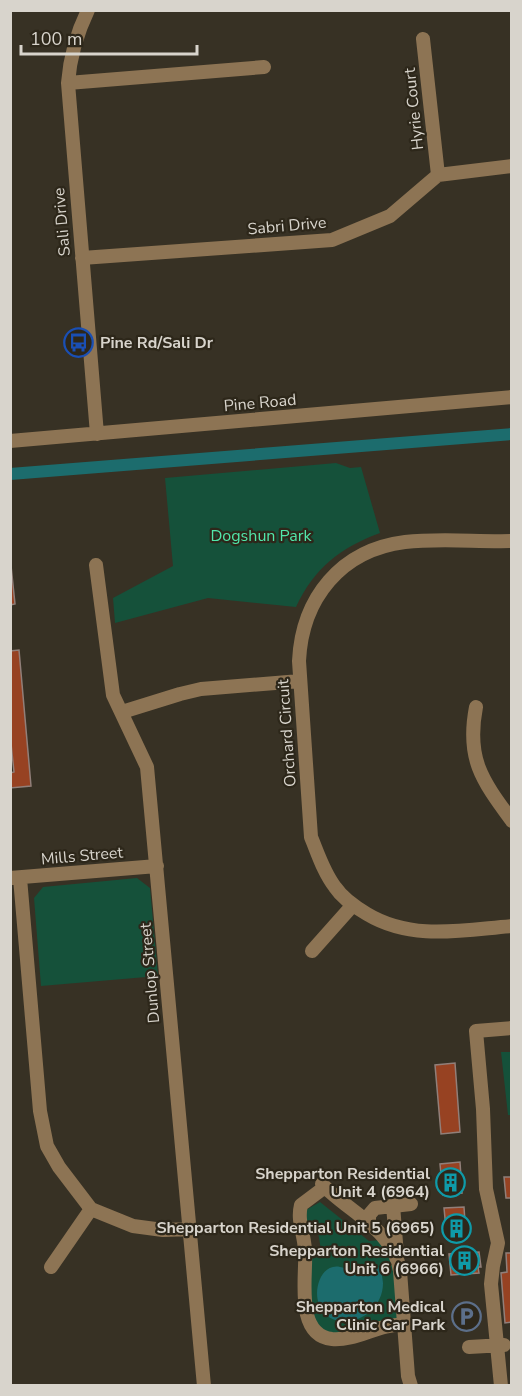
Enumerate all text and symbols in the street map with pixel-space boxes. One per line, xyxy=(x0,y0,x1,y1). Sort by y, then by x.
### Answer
scale bar xyxy=(21,18,196,56)
text: 100 m xyxy=(30,27,82,51)
street label: Hyrie Court xyxy=(399,67,429,151)
street label: Sali Drive xyxy=(48,187,76,257)
street label: Sabri Drive xyxy=(247,212,327,240)
bus stop icon: Pine Rd/Sali Dr xyxy=(63,327,95,359)
place label: Pine Rd/Sali Dr xyxy=(100,332,214,354)
street label: Pine Road xyxy=(223,389,297,417)
park label: Dogshun Park xyxy=(210,525,313,547)
street label: Orchard Circuit xyxy=(272,678,302,788)
street label: Mills Street xyxy=(40,841,124,871)
street label: Dunlop Street xyxy=(135,922,165,1024)
place label: Shepparton Residential Unit 4 (6964) xyxy=(255,1163,430,1203)
building icon: Shepparton Residential Unit 4 (6964) xyxy=(435,1167,467,1199)
building icon: Shepparton Residential Unit 5 (6965) xyxy=(440,1212,472,1244)
place label: Shepparton Residential Unit 5 (6965) xyxy=(156,1217,435,1239)
place label: Shepparton Residential Unit 6 (6966) xyxy=(269,1240,444,1280)
building icon: Shepparton Residential Unit 6 (6966) xyxy=(449,1244,481,1276)
place label: Shepparton Medical Clinic Car Park xyxy=(296,1296,445,1336)
parking icon: Shepparton Medical Clinic Car Park xyxy=(450,1300,482,1332)

